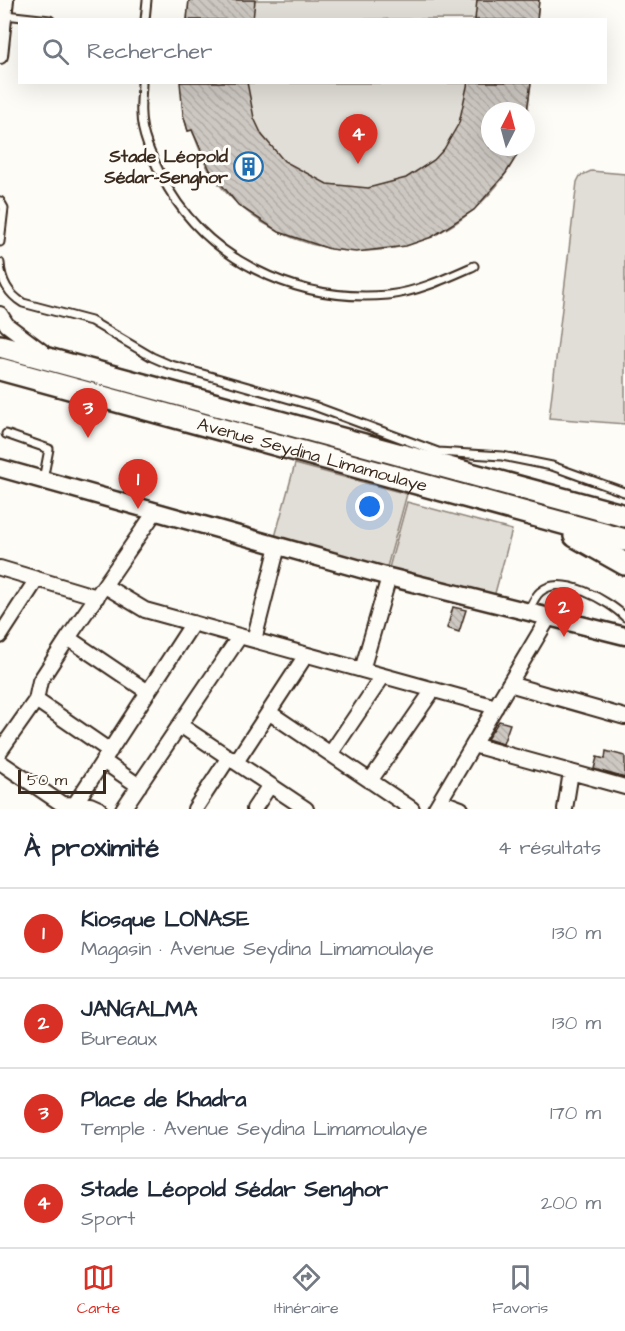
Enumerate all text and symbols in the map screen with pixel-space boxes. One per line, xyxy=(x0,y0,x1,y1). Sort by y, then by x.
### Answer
search box xyxy=(18,18,607,84)
icon: search xyxy=(39,35,72,68)
text: Rechercher xyxy=(87,36,212,67)
north arrow xyxy=(481,102,535,156)
pin: 4 xyxy=(338,114,378,164)
place label: Stade Léopold Sédar-Senghor xyxy=(103,144,229,191)
building icon: Stade Léopold Sédar-Senghor xyxy=(233,150,265,182)
pin: 3 xyxy=(68,388,107,438)
street label: Avenue Seydina Limamoulaye xyxy=(195,411,431,498)
pin: 1 xyxy=(118,460,158,509)
your location xyxy=(355,492,384,521)
pin: 2 xyxy=(544,588,584,637)
scale bar xyxy=(18,767,106,794)
text: 50 m xyxy=(27,769,67,791)
text: À proximité xyxy=(24,830,159,866)
text: 4 résultats xyxy=(498,834,601,862)
text: Kiosque LONASE xyxy=(81,904,249,935)
text: 1 xyxy=(42,919,45,947)
text: 130 m xyxy=(552,919,601,947)
text: Magasin · Avenue Seydina Limamoulaye xyxy=(81,935,434,963)
text: JANGALMA xyxy=(81,994,197,1025)
text: 2 xyxy=(38,1009,49,1037)
text: 130 m xyxy=(552,1009,601,1037)
text: Bureaux xyxy=(81,1025,157,1053)
text: Place de Khadra xyxy=(81,1084,246,1115)
text: 3 xyxy=(38,1099,49,1127)
text: 170 m xyxy=(550,1099,601,1127)
text: Temple · Avenue Seydina Limamoulaye xyxy=(81,1115,428,1143)
text: Stade Léopold Sédar Senghor xyxy=(81,1174,388,1205)
text: 4 xyxy=(37,1189,50,1217)
text: 200 m xyxy=(541,1189,601,1217)
text: Sport xyxy=(81,1205,135,1233)
tab: Carte xyxy=(77,1261,120,1319)
tab: Itinéraire xyxy=(274,1261,339,1319)
tab: Favoris xyxy=(492,1261,548,1319)

